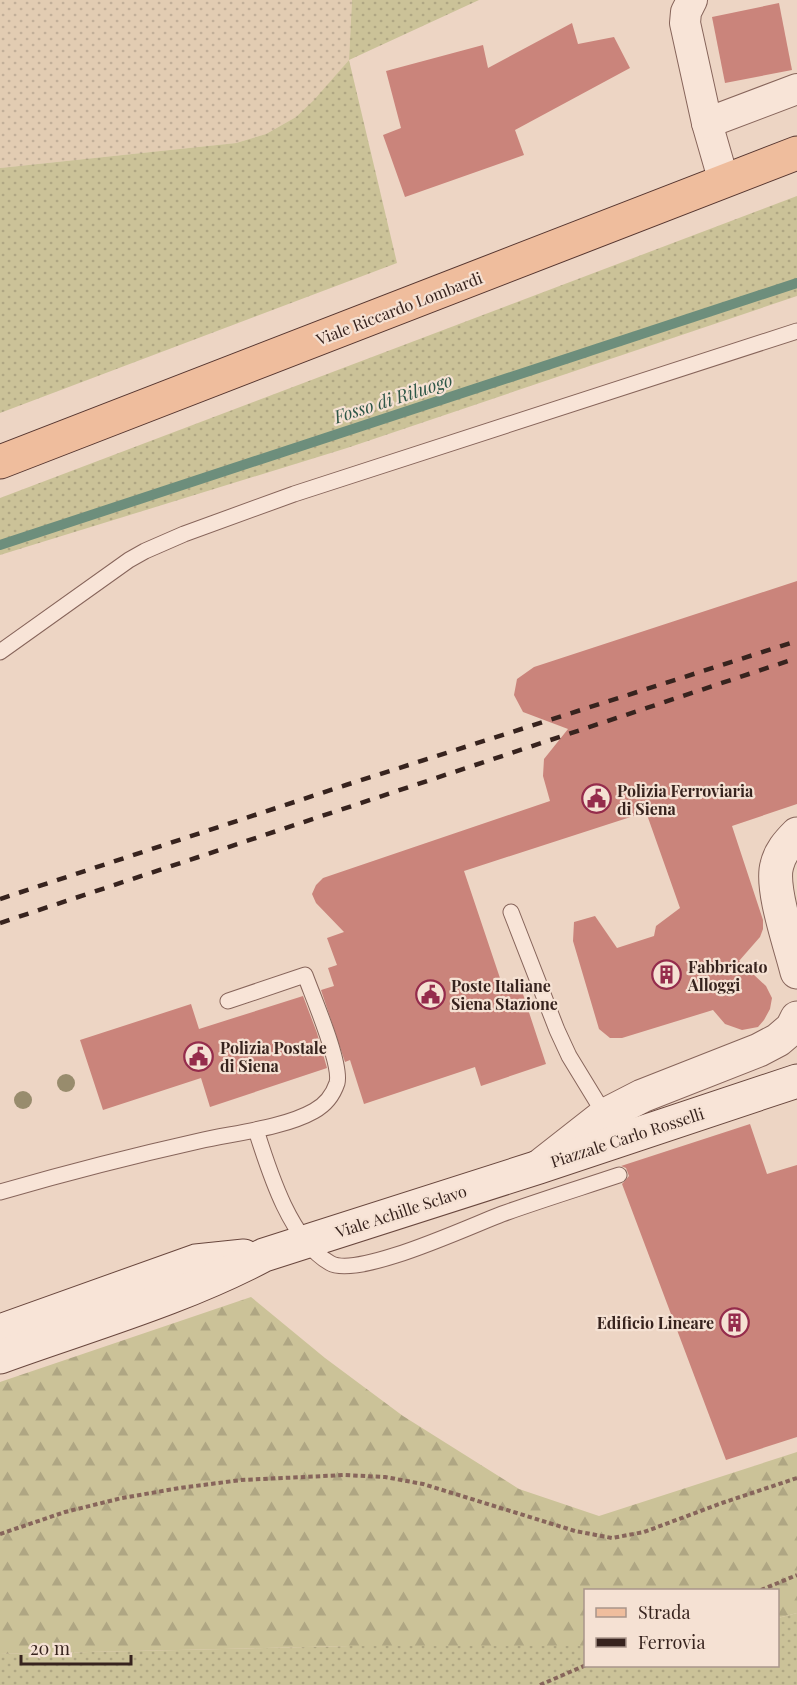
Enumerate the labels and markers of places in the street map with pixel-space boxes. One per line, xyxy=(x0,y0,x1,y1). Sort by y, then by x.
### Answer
place label: Polizia Ferroviaria di Siena xyxy=(617,780,754,819)
public building icon: Polizia Ferroviaria di Siena xyxy=(580,783,612,815)
place label: Fabbricato Alloggi xyxy=(687,956,768,995)
building icon: Fabbricato Alloggi xyxy=(651,959,683,991)
place label: Poste Italiane Siena Stazione xyxy=(451,975,558,1014)
public building icon: Poste Italiane Siena Stazione xyxy=(414,978,446,1010)
place label: Polizia Postale di Siena xyxy=(220,1037,327,1076)
public building icon: Polizia Postale di Siena xyxy=(183,1040,215,1072)
building icon: Edificio Lineare xyxy=(719,1306,751,1338)
place label: Edificio Lineare xyxy=(597,1312,714,1333)

